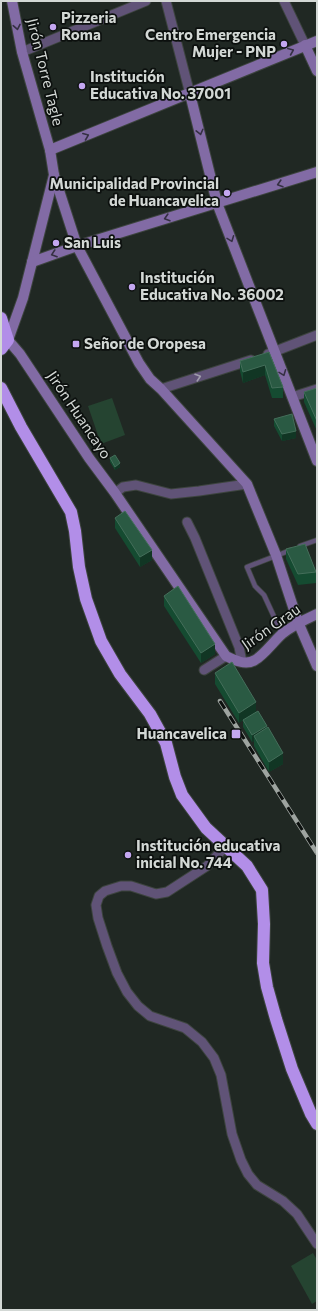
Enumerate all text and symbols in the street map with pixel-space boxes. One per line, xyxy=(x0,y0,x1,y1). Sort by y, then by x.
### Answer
place label: Pizzeria Roma xyxy=(61,8,117,43)
street label: Jirón Torre Tagle xyxy=(24,16,68,128)
marker: Pizzeria Roma xyxy=(48,22,58,32)
one-way arrow xyxy=(12,24,21,30)
place label: Centro Emergencia Mujer - PNP xyxy=(145,25,276,60)
marker: Centro Emergencia Mujer - PNP xyxy=(279,39,289,49)
one-way arrow xyxy=(287,48,294,56)
place label: Institución Educativa No. 37001 xyxy=(90,67,231,102)
marker: Institución Educativa No. 37001 xyxy=(77,81,87,91)
one-way arrow xyxy=(195,128,204,135)
one-way arrow xyxy=(81,133,89,141)
place label: Municipalidad Provincial de Huancavelica xyxy=(50,174,219,209)
one-way arrow xyxy=(276,179,283,187)
marker: Municipalidad Provincial de Huancavelica xyxy=(222,188,232,198)
one-way arrow xyxy=(163,213,170,222)
place label: San Luis xyxy=(64,233,121,251)
one-way arrow xyxy=(227,235,235,242)
marker: San Luis xyxy=(51,238,61,248)
one-way arrow xyxy=(51,249,58,258)
place label: Institución Educativa No. 36002 xyxy=(140,268,284,303)
marker: Institución Educativa No. 36002 xyxy=(127,282,137,292)
place label: Señor de Oropesa xyxy=(84,334,206,352)
marker: Señor de Oropesa xyxy=(71,339,81,349)
street label: Jirón Huancayo xyxy=(44,367,116,462)
one-way arrow xyxy=(279,370,287,377)
one-way arrow xyxy=(194,373,201,382)
street label: Jirón Grau xyxy=(238,599,303,653)
place label: Huancavelica xyxy=(136,724,227,742)
marker: Huancavelica xyxy=(230,728,242,740)
place label: Institución educativa inicial No. 744 xyxy=(136,836,281,871)
marker: Institución educativa inicial No. 744 xyxy=(123,850,133,860)

